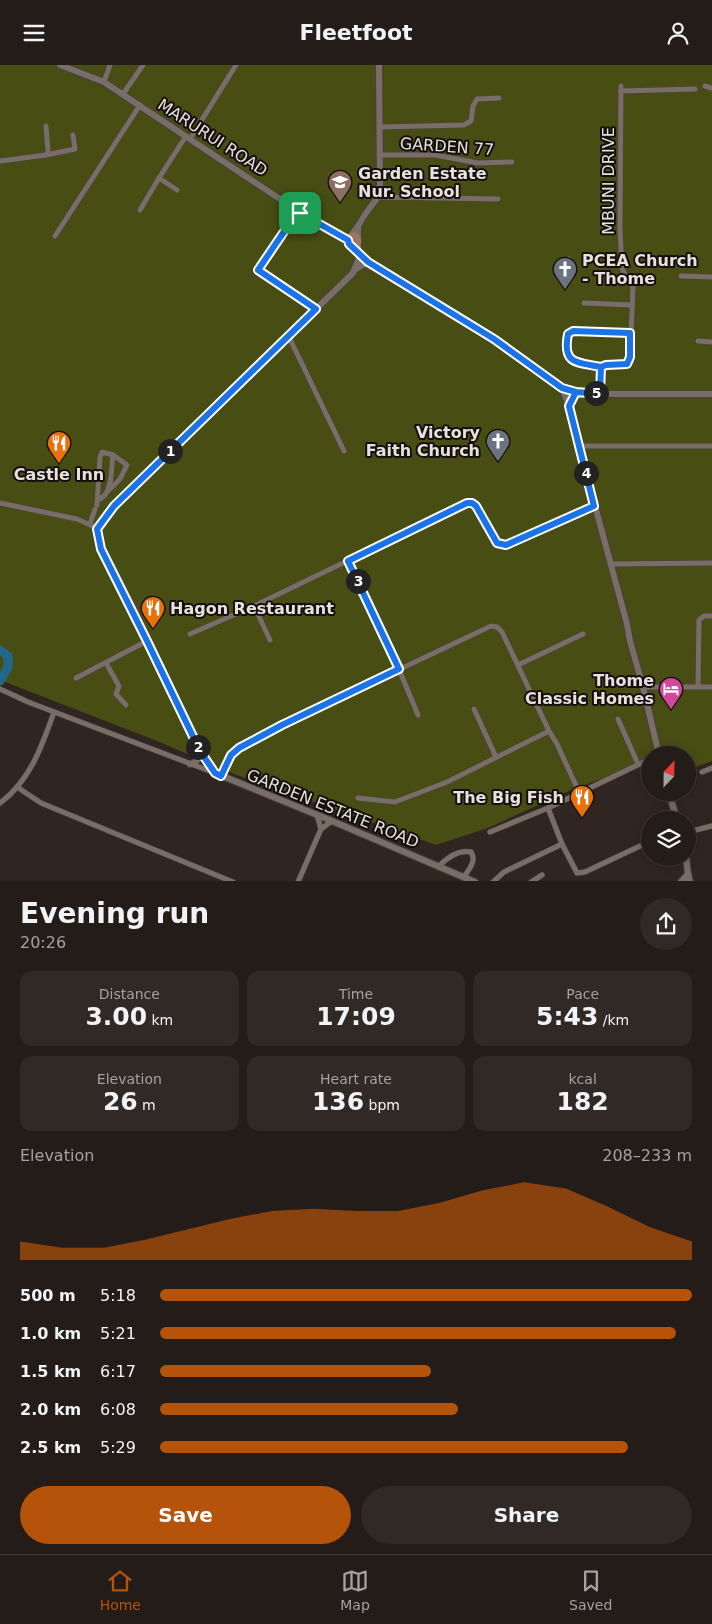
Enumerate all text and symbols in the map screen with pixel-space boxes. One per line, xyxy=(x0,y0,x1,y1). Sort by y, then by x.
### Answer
icon: menu xyxy=(20,19,48,47)
icon: person xyxy=(664,19,692,47)
text: Fleetfoot xyxy=(299,20,413,45)
street label: MARURUI ROAD xyxy=(154,95,271,180)
street label: MBUNI DRIVE xyxy=(599,127,618,235)
street label: GARDEN 77 xyxy=(399,134,495,159)
place label: Garden Estate Nur. School xyxy=(358,164,487,201)
school or university icon: Garden Estate Nur. School xyxy=(327,169,353,203)
pin xyxy=(279,192,321,234)
icon: arrive xyxy=(286,199,314,227)
place label: PCEA Church - Thome xyxy=(582,251,698,288)
church icon: PCEA Church - Thome xyxy=(552,256,578,290)
pin: 5 xyxy=(584,381,608,405)
text: 5 xyxy=(592,385,601,401)
place label: Victory Faith Church xyxy=(366,423,481,460)
church icon: Victory Faith Church xyxy=(485,428,511,462)
restaurant icon: Castle Inn xyxy=(46,430,72,464)
pin: 1 xyxy=(158,439,182,463)
text: 1 xyxy=(166,443,175,459)
pin: 4 xyxy=(574,461,598,485)
place label: Castle Inn xyxy=(14,465,104,484)
text: 4 xyxy=(582,465,591,481)
pin: 3 xyxy=(346,569,370,593)
text: 3 xyxy=(354,573,363,589)
restaurant icon: Hagon Restaurant xyxy=(140,595,166,629)
place label: Hagon Restaurant xyxy=(170,599,334,618)
place label: Thome Classic Homes xyxy=(525,671,654,708)
hotel icon: Thome Classic Homes xyxy=(658,676,684,710)
pin: 2 xyxy=(186,735,210,759)
text: 2 xyxy=(194,739,203,755)
north arrow xyxy=(641,746,696,801)
map controls xyxy=(641,746,696,866)
street label: GARDEN ESTATE ROAD xyxy=(244,765,422,852)
restaurant icon: The Big Fish xyxy=(569,784,595,818)
place label: The Big Fish xyxy=(453,788,564,807)
button: layers xyxy=(641,811,696,866)
text: Evening run xyxy=(20,897,209,930)
button: share xyxy=(640,898,692,950)
text: 20:26 xyxy=(20,933,66,952)
text: Distance xyxy=(99,986,160,1002)
text: Time xyxy=(339,986,373,1002)
text: Pace xyxy=(566,986,599,1002)
text: 3.00 xyxy=(85,1002,147,1031)
text: 17:09 xyxy=(316,1002,396,1031)
text: 5:43 xyxy=(536,1002,598,1031)
text: km xyxy=(147,1012,173,1028)
text: /km xyxy=(598,1012,629,1028)
text: Elevation xyxy=(97,1071,162,1087)
text: Heart rate xyxy=(320,1071,392,1087)
text: kcal xyxy=(569,1071,597,1087)
text: 26 xyxy=(103,1087,138,1116)
text: 136 xyxy=(312,1087,364,1116)
text: 182 xyxy=(557,1087,609,1116)
text: m xyxy=(138,1097,156,1113)
text: bpm xyxy=(364,1097,400,1113)
text: Elevation xyxy=(20,1146,94,1165)
text: 208–233 m xyxy=(602,1146,692,1165)
text: 500 m xyxy=(20,1286,76,1305)
text: 5:18 xyxy=(100,1286,136,1305)
text: 1.0 km xyxy=(20,1324,81,1343)
text: 5:21 xyxy=(100,1324,136,1343)
text: 1.5 km xyxy=(20,1362,81,1381)
text: 6:17 xyxy=(100,1362,136,1381)
text: 2.0 km xyxy=(20,1400,81,1419)
text: 6:08 xyxy=(100,1400,136,1419)
text: 2.5 km xyxy=(20,1438,81,1457)
text: 5:29 xyxy=(100,1438,136,1457)
button: Save xyxy=(20,1486,351,1544)
button: Share xyxy=(361,1486,692,1544)
tab: Home xyxy=(100,1567,141,1613)
tab: Map xyxy=(340,1567,370,1613)
tab: Saved xyxy=(569,1567,612,1613)

